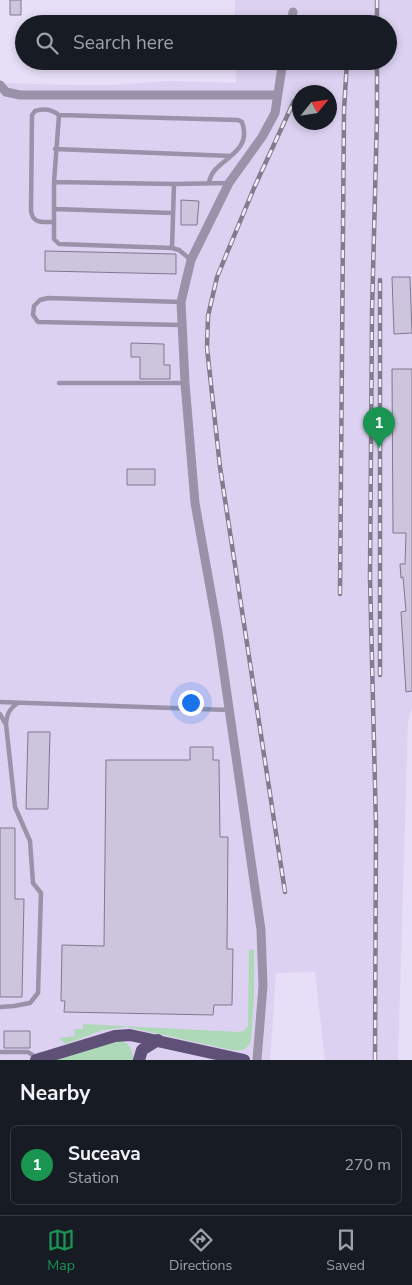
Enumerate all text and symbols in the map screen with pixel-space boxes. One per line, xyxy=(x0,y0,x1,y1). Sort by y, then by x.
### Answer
search box xyxy=(15,15,397,70)
icon: search xyxy=(33,29,61,57)
text: Search here xyxy=(73,30,174,56)
north arrow xyxy=(292,85,337,130)
pin: 1 xyxy=(363,407,395,448)
your location xyxy=(178,690,204,716)
text: Nearby xyxy=(20,1079,90,1107)
text: Suceava xyxy=(68,1141,141,1167)
text: 1 xyxy=(32,1154,42,1176)
text: 270 m xyxy=(344,1154,391,1176)
text: Station xyxy=(68,1167,119,1189)
tab: Map xyxy=(47,1226,75,1275)
tab: Directions xyxy=(169,1226,232,1275)
tab: Saved xyxy=(326,1226,365,1275)

